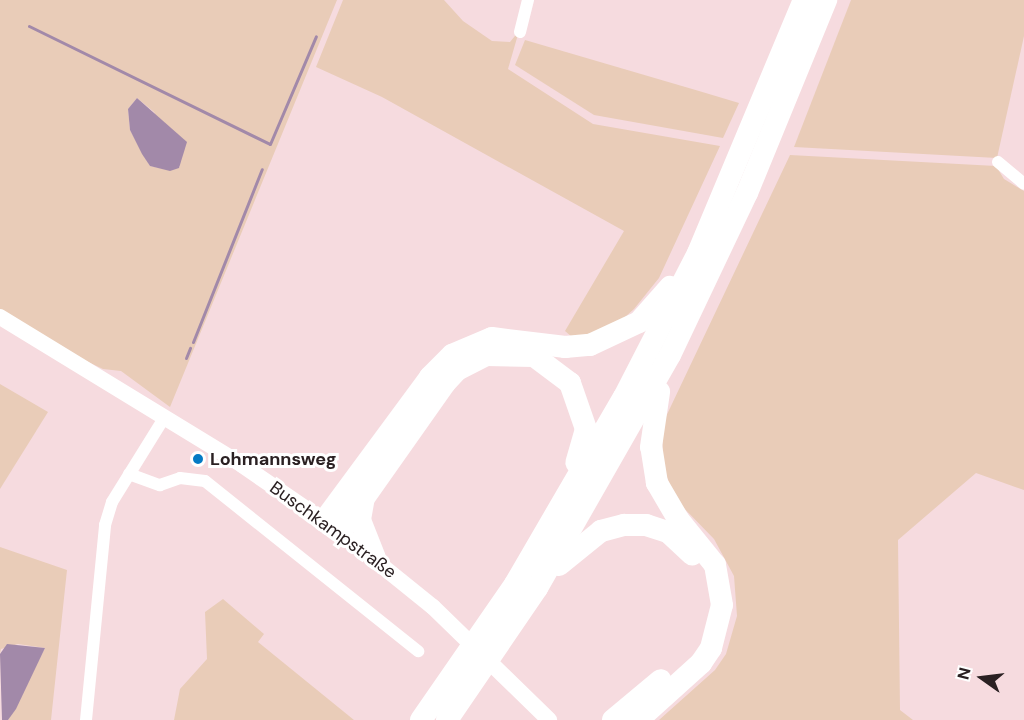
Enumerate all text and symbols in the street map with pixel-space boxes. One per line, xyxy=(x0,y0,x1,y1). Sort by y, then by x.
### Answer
place label: Lohmannsweg xyxy=(210,448,337,470)
marker: Lohmannsweg xyxy=(191,452,205,466)
street label: Buschkampstraße xyxy=(266,477,400,583)
north arrow xyxy=(952,648,1012,708)
text: N xyxy=(952,665,976,682)

